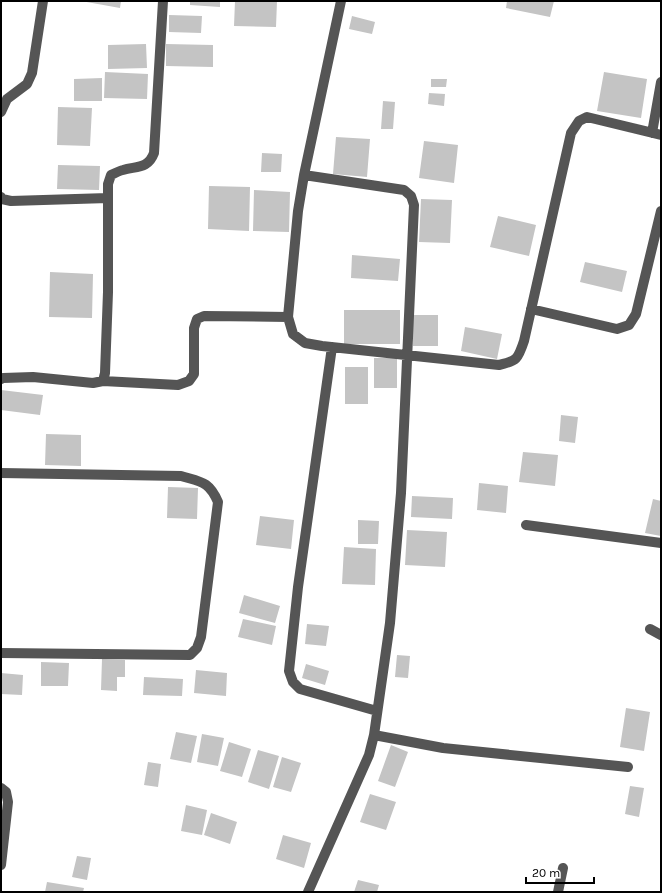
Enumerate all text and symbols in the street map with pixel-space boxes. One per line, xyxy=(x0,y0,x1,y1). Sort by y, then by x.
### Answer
scale bar xyxy=(526,859,594,885)
text: 20 m xyxy=(532,866,560,880)

